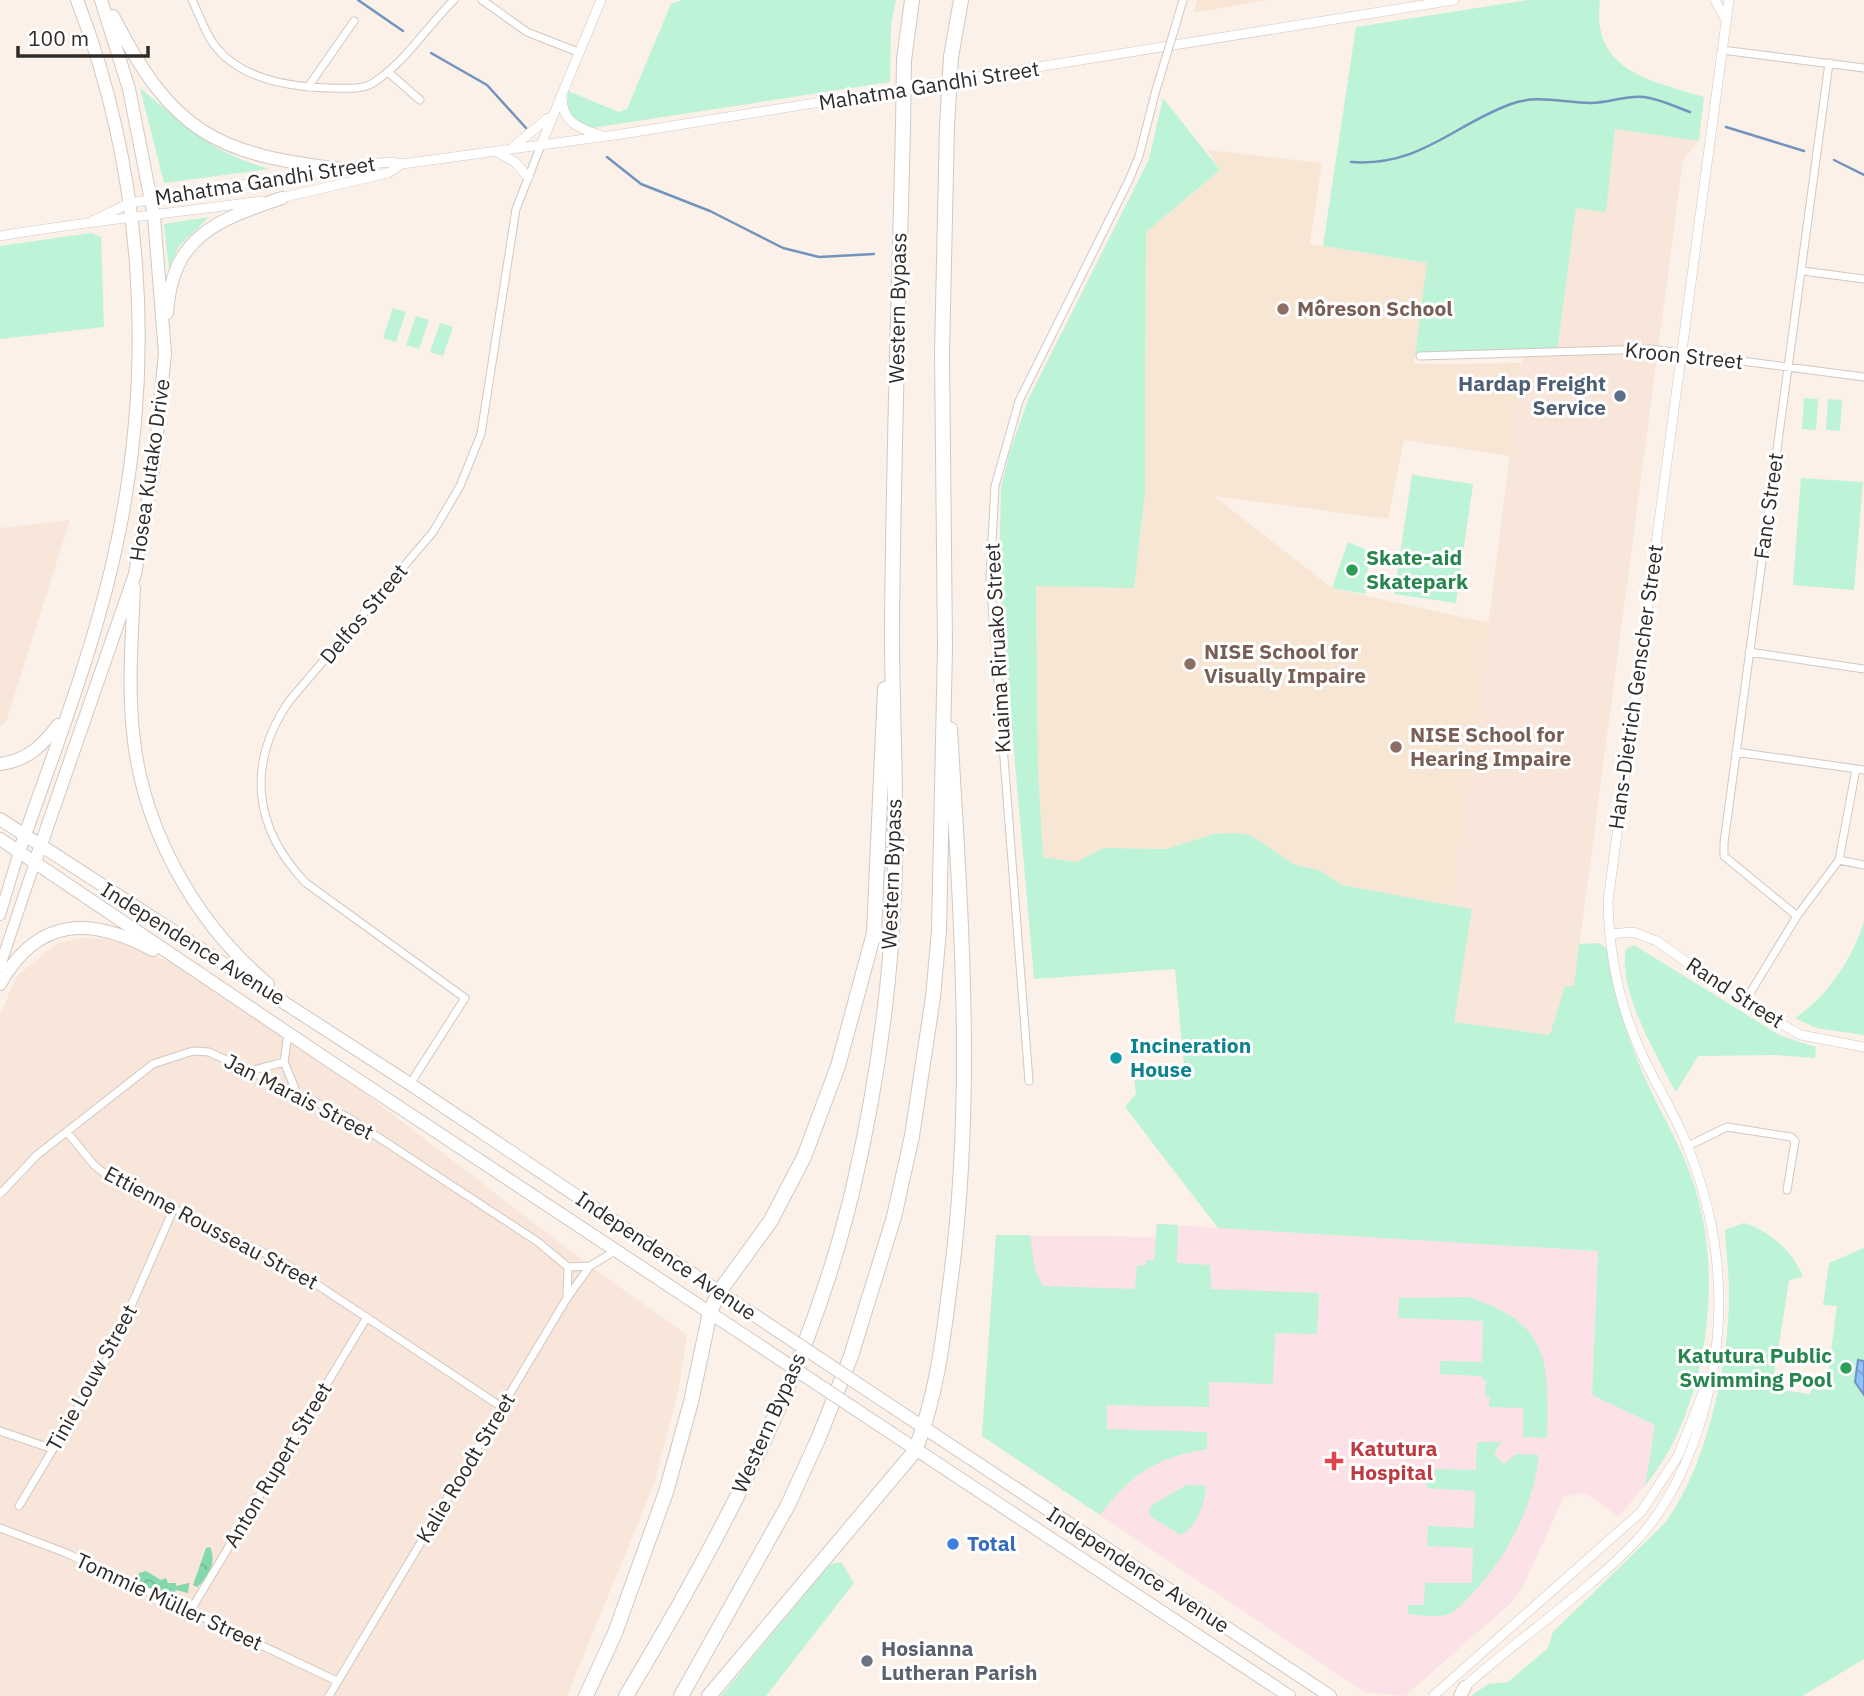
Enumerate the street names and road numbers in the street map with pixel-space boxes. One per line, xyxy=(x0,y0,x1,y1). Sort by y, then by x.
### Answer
street label: Mahatma Gandhi Street xyxy=(817,54,1041,116)
street label: Mahatma Gandhi Street xyxy=(153,149,377,211)
street label: Western Bypass xyxy=(882,232,912,384)
street label: Kroon Street xyxy=(1624,335,1745,375)
street label: Hosea Kutako Drive xyxy=(122,377,176,563)
street label: Fanc Street xyxy=(1747,451,1789,561)
street label: Kuaima Riruako Street xyxy=(978,542,1016,754)
street label: Hans-Dietrich Genscher Street xyxy=(1601,543,1669,831)
street label: Delfos Street xyxy=(313,557,413,669)
street label: Western Bypass xyxy=(874,798,908,950)
street label: Independence Avenue xyxy=(96,875,291,1011)
street label: Rand Street xyxy=(1681,950,1790,1034)
street label: Jan Marais Street xyxy=(220,1046,379,1146)
street label: Ettienne Rousseau Street xyxy=(100,1159,323,1295)
street label: Independence Avenue xyxy=(571,1184,762,1326)
street label: Tinie Louw Street xyxy=(39,1299,143,1456)
street label: Western Bypass xyxy=(725,1348,812,1497)
street label: Anton Rupert Street xyxy=(217,1377,338,1552)
street label: Kalie Roodt Street xyxy=(409,1387,521,1548)
street label: Independence Avenue xyxy=(1042,1500,1235,1639)
street label: Tommie Müller Street xyxy=(72,1546,267,1657)

